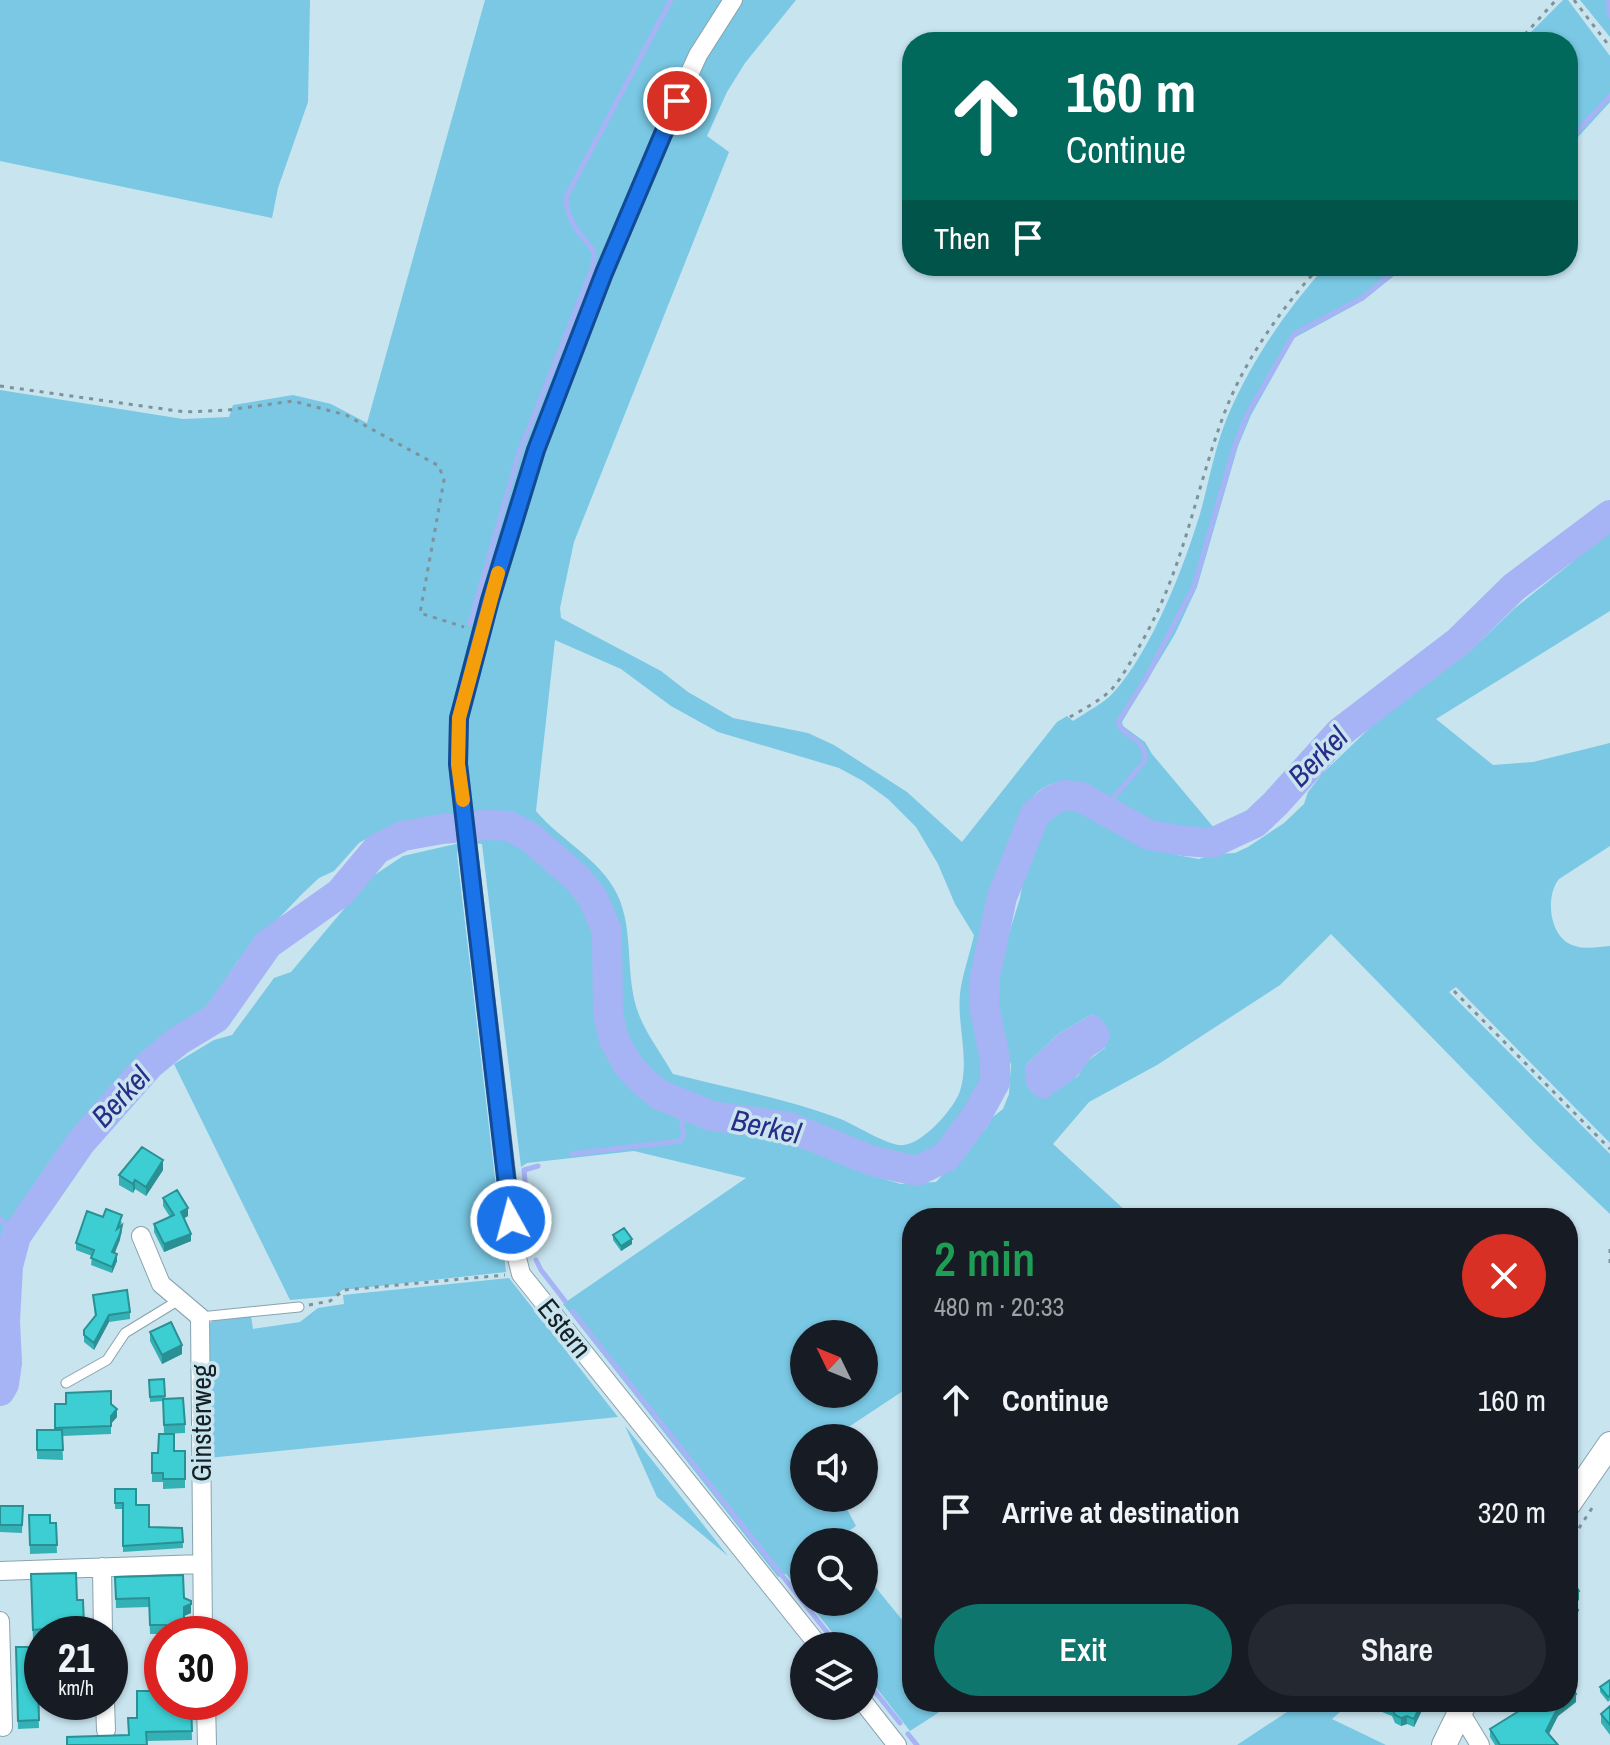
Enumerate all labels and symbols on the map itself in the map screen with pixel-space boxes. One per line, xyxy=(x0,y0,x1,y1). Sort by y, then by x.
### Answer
pin xyxy=(643,67,711,135)
water label: Berkel xyxy=(1278,717,1356,795)
water label: Berkel xyxy=(82,1057,159,1135)
water label: Berkel xyxy=(728,1099,805,1153)
position arrow xyxy=(469,1178,553,1262)
street label: Estern xyxy=(529,1290,601,1366)
north arrow xyxy=(790,1320,878,1408)
street label: Ginsterweg xyxy=(182,1364,220,1482)
speed limit sign: 30 xyxy=(144,1616,248,1720)

